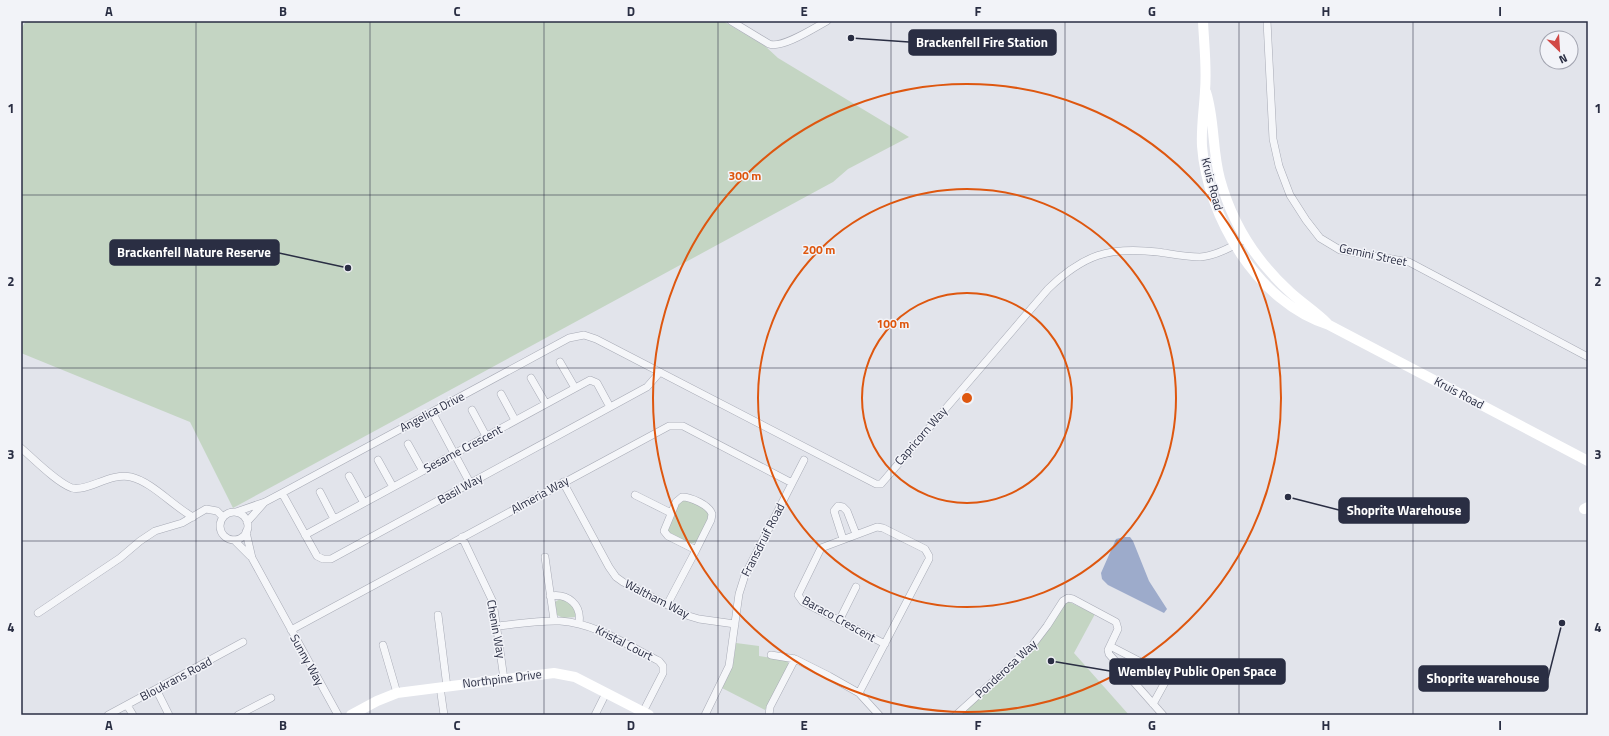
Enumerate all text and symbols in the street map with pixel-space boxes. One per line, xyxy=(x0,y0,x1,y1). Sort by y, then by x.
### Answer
text: A xyxy=(105,1,113,21)
text: B xyxy=(279,1,287,21)
text: C xyxy=(453,1,461,21)
text: D xyxy=(627,1,635,21)
text: E xyxy=(800,1,808,21)
text: F xyxy=(975,1,982,21)
text: G xyxy=(1148,1,1156,21)
text: H xyxy=(1322,1,1330,21)
text: I xyxy=(1498,1,1502,21)
callout: Brackenfell Fire Station xyxy=(909,30,1056,55)
north arrow xyxy=(1539,30,1579,70)
text: Brackenfell Fire Station xyxy=(916,32,1048,52)
text: N xyxy=(1556,50,1570,68)
text: 1 xyxy=(7,98,15,118)
text: 1 xyxy=(1594,98,1602,118)
street label: Kruis Road xyxy=(1196,155,1229,212)
text: 300 m xyxy=(729,166,761,185)
street label: Gemini Street xyxy=(1337,238,1409,271)
callout: Brackenfell Nature Reserve xyxy=(110,240,279,265)
text: 200 m xyxy=(803,240,835,259)
text: Brackenfell Nature Reserve xyxy=(117,242,271,262)
text: 2 xyxy=(7,271,15,291)
text: 2 xyxy=(1594,271,1602,291)
text: 100 m xyxy=(877,314,909,333)
street label: Kruis Road xyxy=(1431,371,1488,414)
street label: Angelica Drive xyxy=(396,386,468,437)
centre of rings xyxy=(960,391,974,405)
street label: Capricorn Way xyxy=(890,402,952,469)
street label: Sesame Crescent xyxy=(420,419,506,477)
text: 3 xyxy=(7,444,15,464)
text: 3 xyxy=(1594,444,1602,464)
street label: Basil Way xyxy=(434,468,486,509)
street label: Almeria Way xyxy=(507,471,572,518)
callout: Shoprite Warehouse xyxy=(1339,498,1469,523)
street label: Fransdruif Road xyxy=(736,500,789,580)
text: Shoprite Warehouse xyxy=(1347,500,1462,520)
street label: Waltham Way xyxy=(621,574,693,623)
street label: Baraco Crescent xyxy=(799,590,880,647)
street label: Chenin Way xyxy=(482,598,511,660)
text: 4 xyxy=(7,617,15,637)
text: 4 xyxy=(1594,617,1602,637)
street label: Kristal Court xyxy=(592,620,657,666)
street label: Sunny Way xyxy=(285,631,329,689)
street label: Ponderosa Way xyxy=(970,635,1041,703)
street label: Bloukrans Road xyxy=(136,652,215,706)
callout: Wembley Public Open Space xyxy=(1110,659,1285,684)
text: Wembley Public Open Space xyxy=(1118,661,1277,681)
street label: Northpine Drive xyxy=(461,664,543,693)
callout: Shoprite warehouse xyxy=(1419,666,1548,691)
text: Shoprite warehouse xyxy=(1427,668,1540,688)
text: A xyxy=(105,715,113,735)
text: B xyxy=(279,715,287,735)
text: C xyxy=(453,715,461,735)
text: D xyxy=(627,715,635,735)
text: E xyxy=(800,715,808,735)
text: F xyxy=(975,715,982,735)
text: G xyxy=(1148,715,1156,735)
text: H xyxy=(1322,715,1330,735)
text: I xyxy=(1498,715,1502,735)

